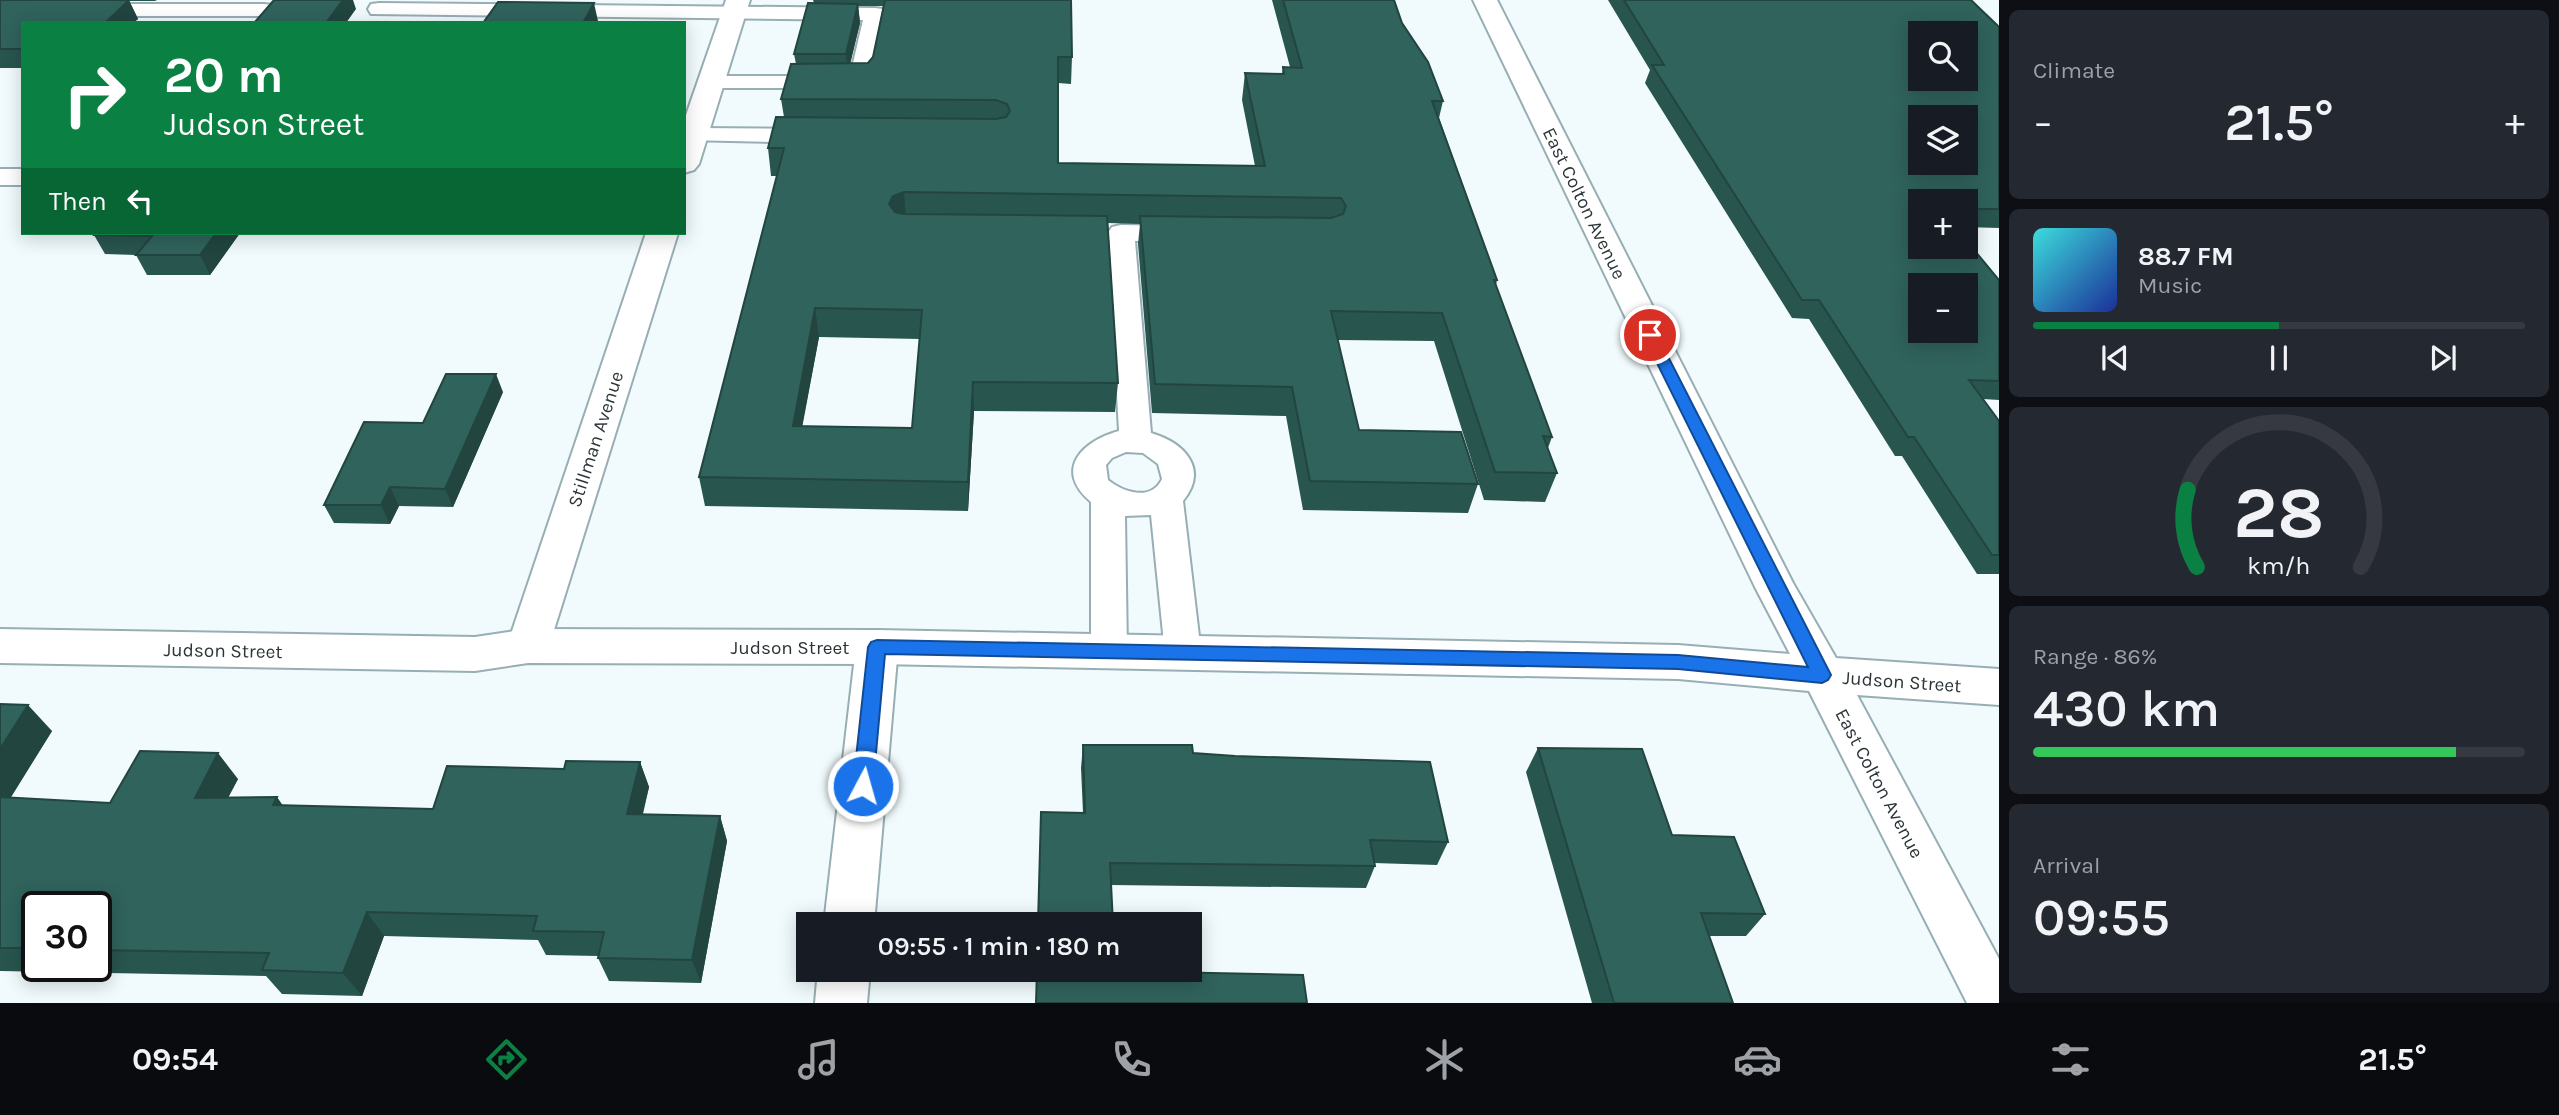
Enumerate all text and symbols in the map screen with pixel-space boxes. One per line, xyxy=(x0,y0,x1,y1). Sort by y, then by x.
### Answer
map controls xyxy=(1908,21,1978,343)
button: search xyxy=(1908,21,1978,91)
text: 20 m xyxy=(164,47,284,104)
icon: right xyxy=(49,49,140,140)
text: Climate xyxy=(2033,57,2115,84)
text: 21.5° xyxy=(2224,92,2334,153)
text: − xyxy=(2033,100,2053,145)
text: + xyxy=(2505,100,2525,145)
button: layers xyxy=(1908,105,1978,175)
text: Judson Street xyxy=(164,106,364,143)
street label: East Colton Avenue xyxy=(1538,124,1630,283)
icon: left xyxy=(121,182,159,220)
text: Then xyxy=(49,186,107,217)
button: + xyxy=(1908,189,1978,259)
text: 88.7 FM xyxy=(2138,241,2234,272)
text: Music xyxy=(2138,272,2202,299)
button: − xyxy=(1908,273,1978,343)
pin xyxy=(1620,305,1680,365)
icon: arrive xyxy=(1631,316,1669,354)
icon: previous xyxy=(2096,339,2134,377)
icon: pause xyxy=(2260,339,2298,377)
icon: next xyxy=(2424,339,2462,377)
street label: Stillman Avenue xyxy=(564,369,628,510)
text: 28 xyxy=(2233,471,2325,556)
text: km/h xyxy=(2247,551,2311,580)
street label: Judson Street xyxy=(731,637,849,659)
street label: Judson Street xyxy=(163,639,283,663)
text: Range · 86% xyxy=(2033,643,2157,670)
street label: Judson Street xyxy=(1842,667,1962,697)
text: 430 km xyxy=(2033,678,2220,739)
street label: East Colton Avenue xyxy=(1830,705,1928,862)
position arrow xyxy=(826,749,900,823)
text: Arrival xyxy=(2033,852,2100,879)
text: 09:55 xyxy=(2033,887,2170,948)
speed limit sign: 30 xyxy=(21,891,112,982)
text: 09:55 · 1 min · 180 m xyxy=(878,931,1120,962)
icon: directions xyxy=(482,1035,531,1084)
icon: music xyxy=(794,1035,843,1084)
icon: phone xyxy=(1107,1035,1156,1084)
icon: climate xyxy=(1420,1035,1469,1084)
icon: car xyxy=(1733,1035,1782,1084)
icon: filters xyxy=(2046,1035,2095,1084)
text: 09:54 xyxy=(132,1041,218,1078)
text: 21.5° xyxy=(2358,1041,2427,1078)

